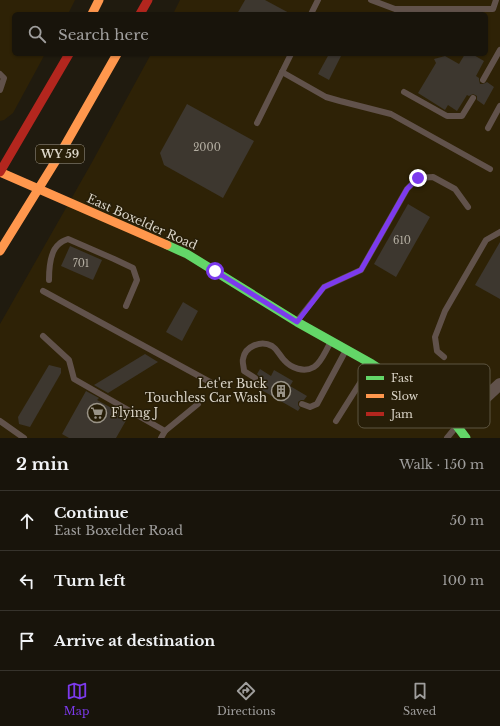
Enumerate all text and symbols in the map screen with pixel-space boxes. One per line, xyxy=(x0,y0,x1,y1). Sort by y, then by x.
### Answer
search box xyxy=(12,12,488,56)
icon: search xyxy=(26,23,48,45)
text: Search here xyxy=(58,25,149,44)
house number: 2000 xyxy=(193,141,221,154)
road number: WY 59 xyxy=(36,145,84,163)
route end xyxy=(409,169,427,187)
street label: East Boxelder Road xyxy=(85,190,200,253)
house number: 610 xyxy=(393,234,411,247)
house number: 701 xyxy=(73,257,89,270)
route start xyxy=(206,262,224,280)
legend xyxy=(358,364,490,428)
text: Fast xyxy=(391,371,414,385)
place label: Let'er Buck Touchless Car Wash xyxy=(145,376,268,405)
building icon: Let'er Buck Touchless Car Wash xyxy=(270,380,292,402)
text: Slow xyxy=(391,389,419,403)
supermarket icon: Flying J xyxy=(86,402,108,424)
place label: Flying J xyxy=(111,405,158,420)
text: Jam xyxy=(389,407,413,421)
text: 2 min xyxy=(16,454,69,475)
text: Walk · 150 m xyxy=(399,456,484,473)
text: Continue xyxy=(54,503,129,522)
icon: ahead xyxy=(16,510,38,532)
text: 50 m xyxy=(450,512,484,529)
text: East Boxelder Road xyxy=(54,522,183,539)
icon: left xyxy=(16,570,38,592)
text: Turn left xyxy=(54,571,125,590)
text: 100 m xyxy=(442,572,484,589)
icon: arrive xyxy=(16,630,38,652)
text: Arrive at destination xyxy=(54,631,215,650)
tab: Map xyxy=(64,680,89,718)
tab: Directions xyxy=(217,680,275,718)
tab: Saved xyxy=(403,680,436,718)

